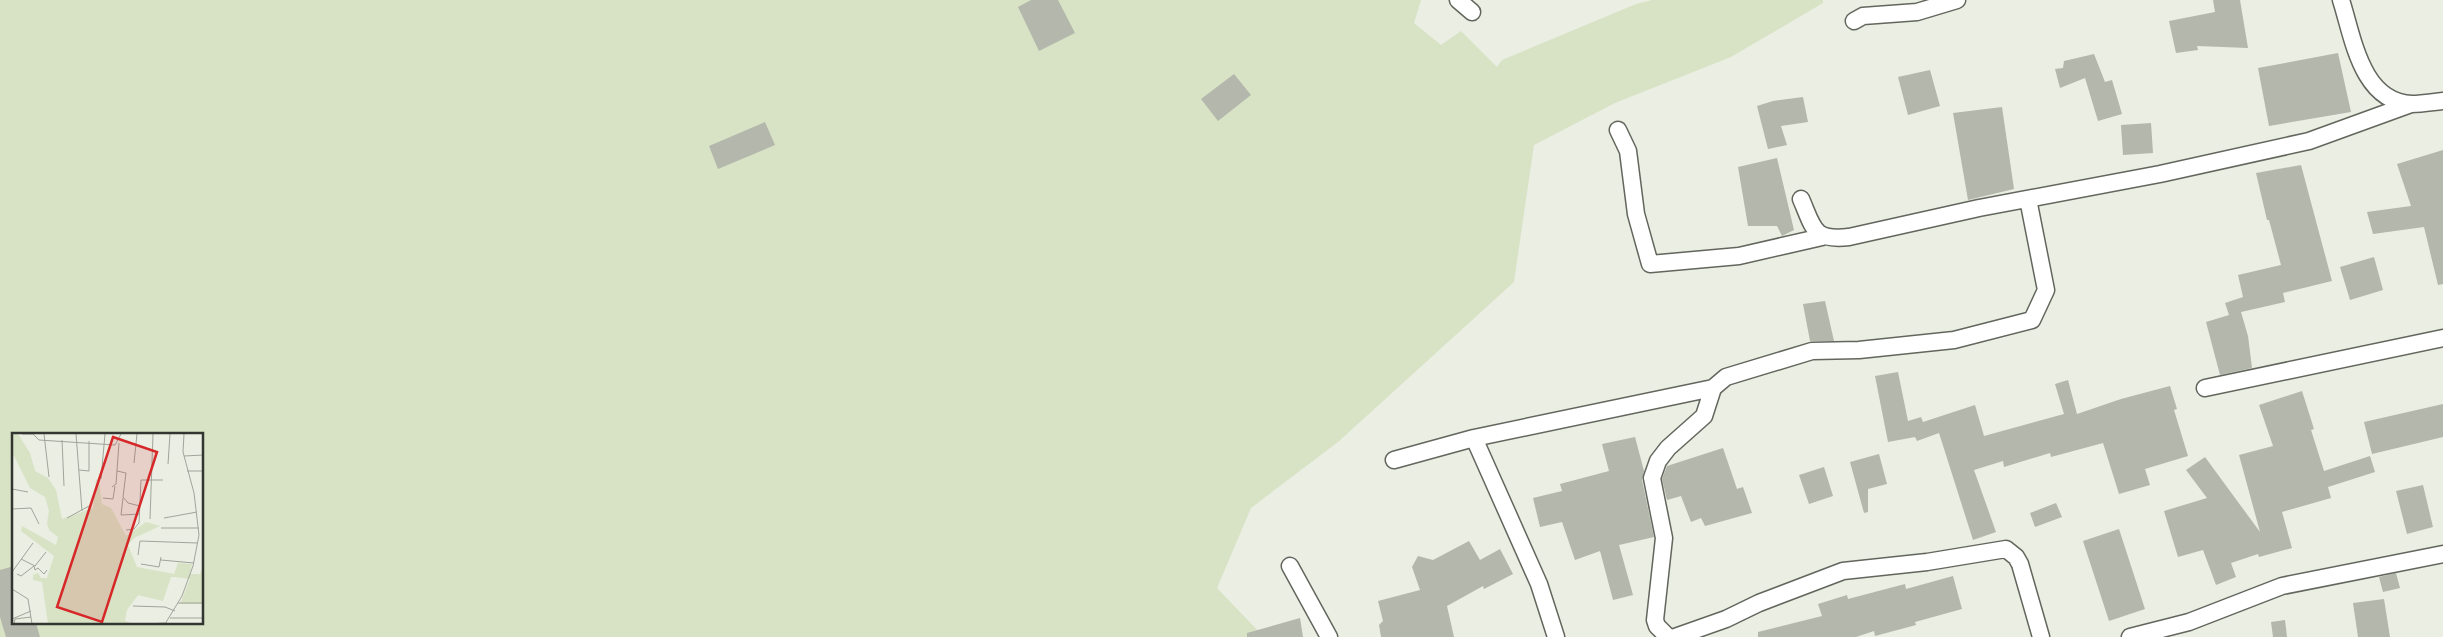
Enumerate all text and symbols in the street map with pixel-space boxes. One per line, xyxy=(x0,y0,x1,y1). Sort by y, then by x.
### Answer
inset map xyxy=(12,433,204,624)

